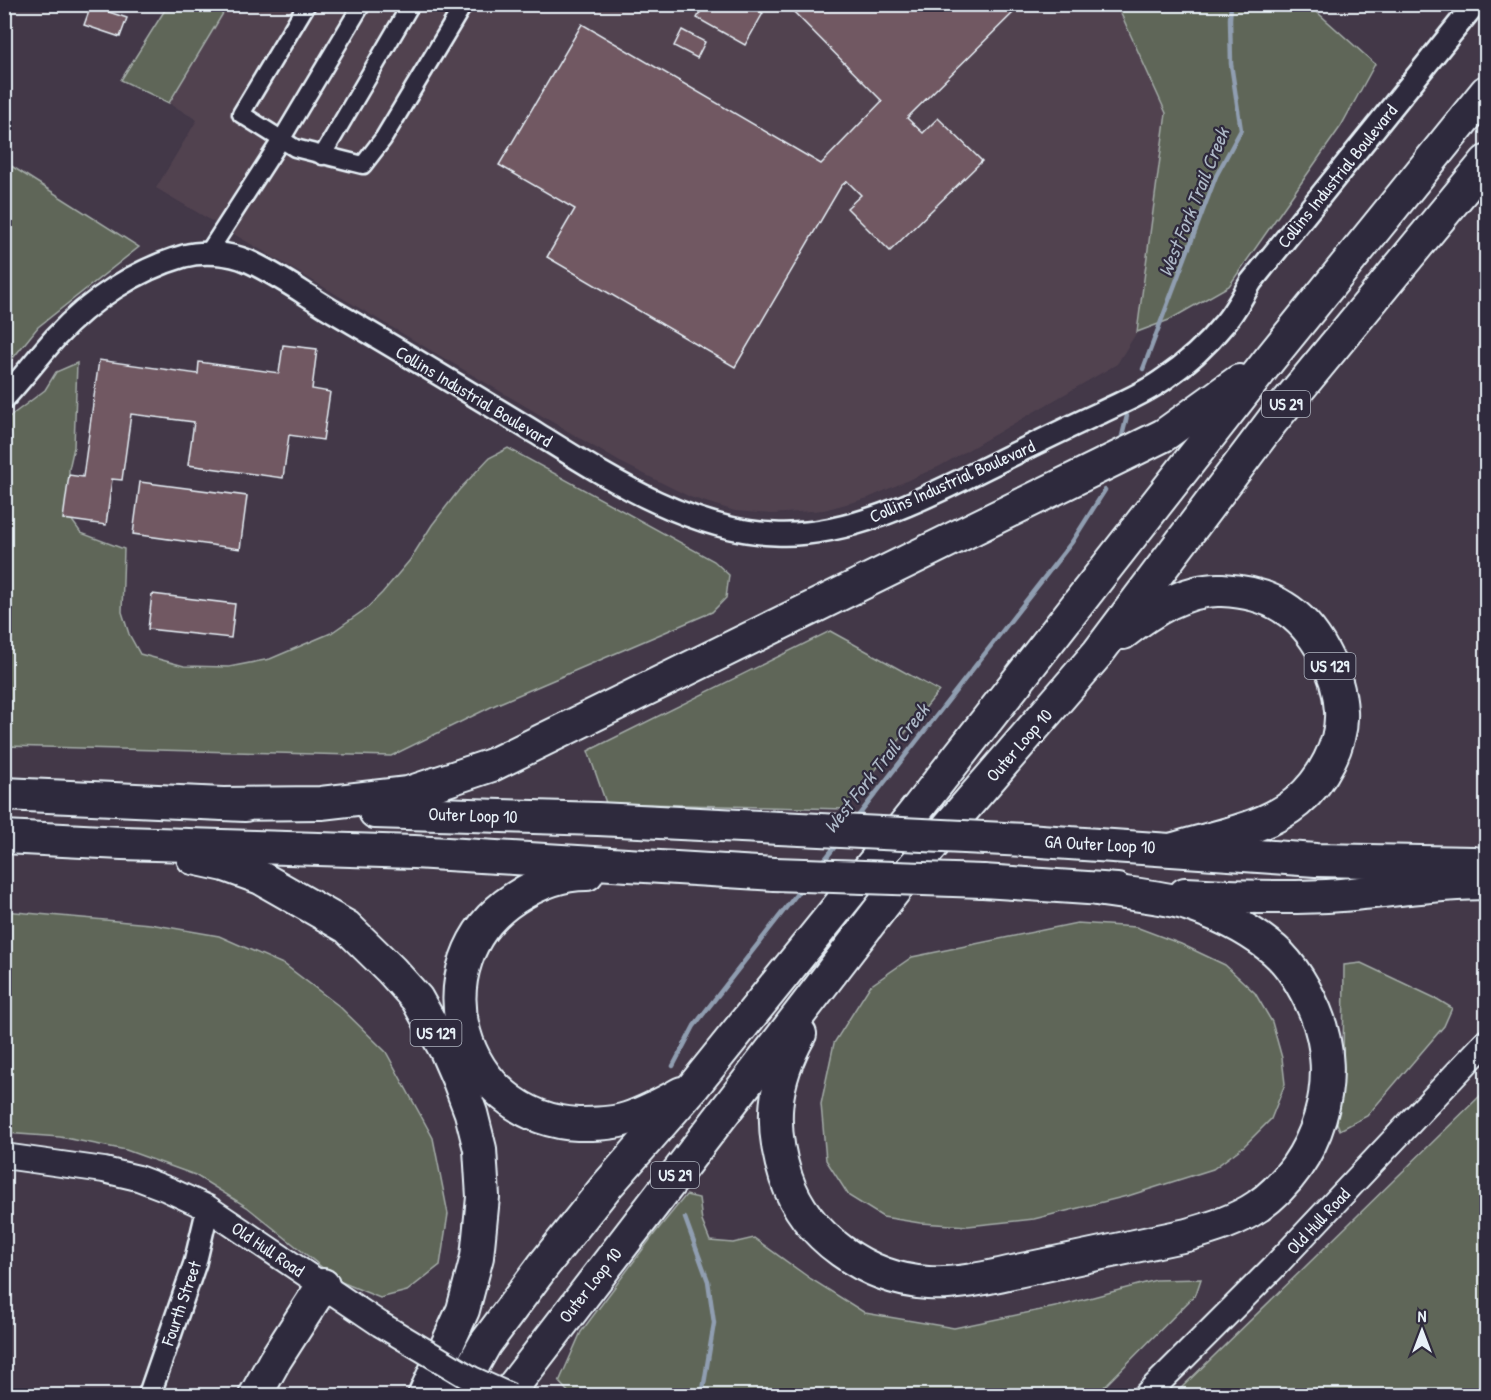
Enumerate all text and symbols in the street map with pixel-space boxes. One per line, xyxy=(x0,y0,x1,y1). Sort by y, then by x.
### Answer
street label: Collins Industrial Boulevard xyxy=(1271,99,1403,253)
water label: West Fork Trail Creek xyxy=(1151,122,1236,280)
street label: Collins Industrial Boulevard xyxy=(391,339,557,453)
road number: US 29 xyxy=(1262,391,1310,417)
street label: Collins Industrial Boulevard xyxy=(865,433,1039,529)
road number: US 129 xyxy=(1304,653,1356,679)
water label: West Fork Trail Creek xyxy=(817,696,936,838)
street label: Outer Loop 10 xyxy=(980,703,1058,787)
street label: Outer Loop 10 xyxy=(428,801,518,829)
street label: GA Outer Loop 10 xyxy=(1044,829,1156,859)
road number: US 129 xyxy=(410,1020,462,1046)
road number: US 29 xyxy=(651,1162,699,1188)
street label: Old Hull Road xyxy=(1281,1182,1355,1260)
street label: Old Hull Road xyxy=(227,1215,309,1283)
street label: Outer Loop 10 xyxy=(553,1242,627,1328)
street label: Fourth Street xyxy=(155,1257,207,1350)
north arrow xyxy=(1392,1301,1452,1361)
text: N xyxy=(1418,1305,1427,1327)

